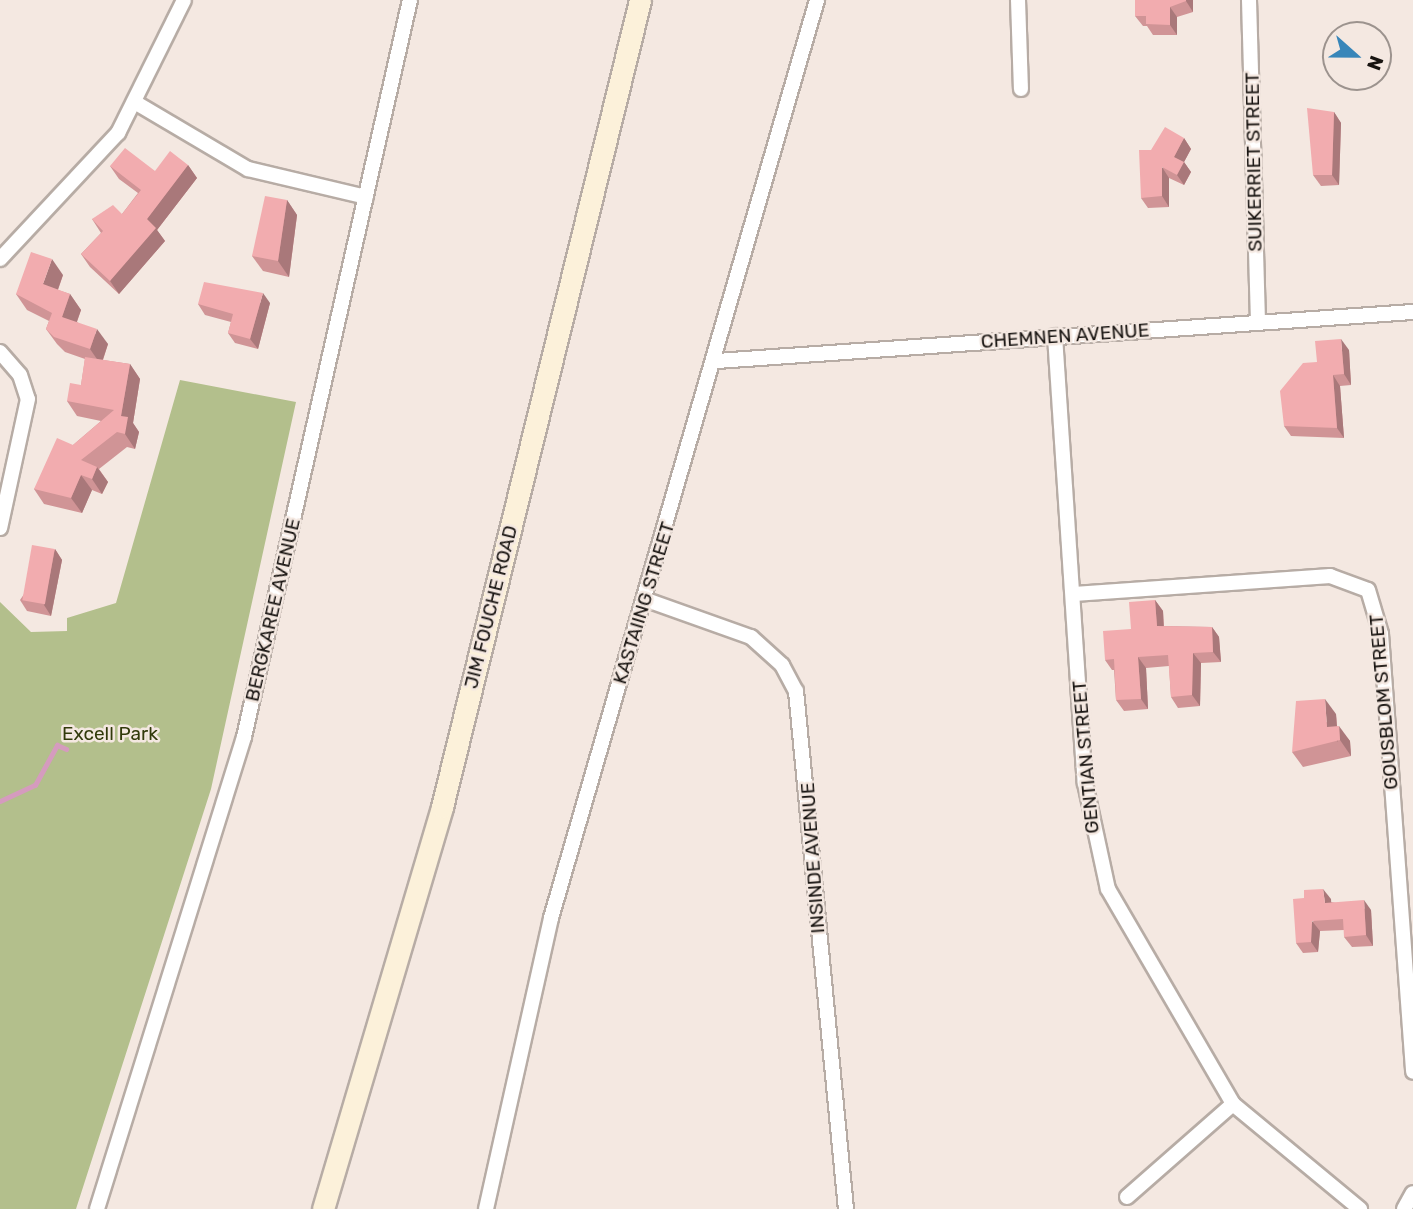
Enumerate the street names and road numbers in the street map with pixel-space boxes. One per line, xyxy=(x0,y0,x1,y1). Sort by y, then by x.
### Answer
street label: SUIKERRIET STREET xyxy=(1241,72,1267,252)
street label: CHEMNEN AVENUE xyxy=(980,319,1150,353)
street label: BERGKAREE AVENUE xyxy=(241,516,305,704)
street label: KASTAIING STREET xyxy=(608,519,680,687)
street label: JIM FOUCHE ROAD xyxy=(460,523,522,691)
street label: GOUSBLOM STREET xyxy=(1365,613,1403,791)
street label: GENTIAN STREET xyxy=(1068,680,1104,834)
street label: INSINDE AVENUE xyxy=(796,782,830,934)

